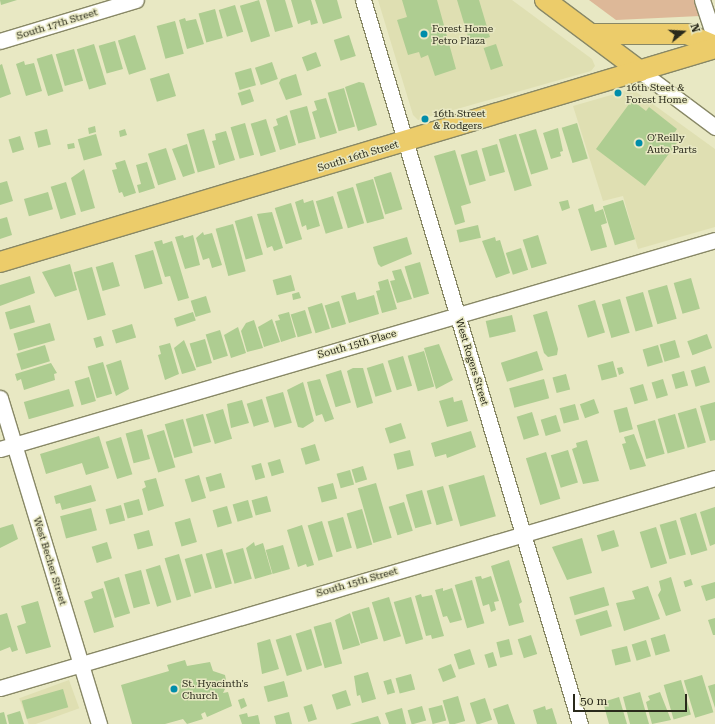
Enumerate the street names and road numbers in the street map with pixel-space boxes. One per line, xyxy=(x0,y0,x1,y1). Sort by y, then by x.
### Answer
street label: South 17th Street xyxy=(15,6,99,42)
street label: South 16th Street xyxy=(316,138,400,174)
street label: West Rogers Street xyxy=(453,317,491,407)
street label: South 15th Place xyxy=(316,327,398,361)
street label: West Becher Street xyxy=(31,516,69,606)
street label: South 15th Street xyxy=(315,565,399,599)

